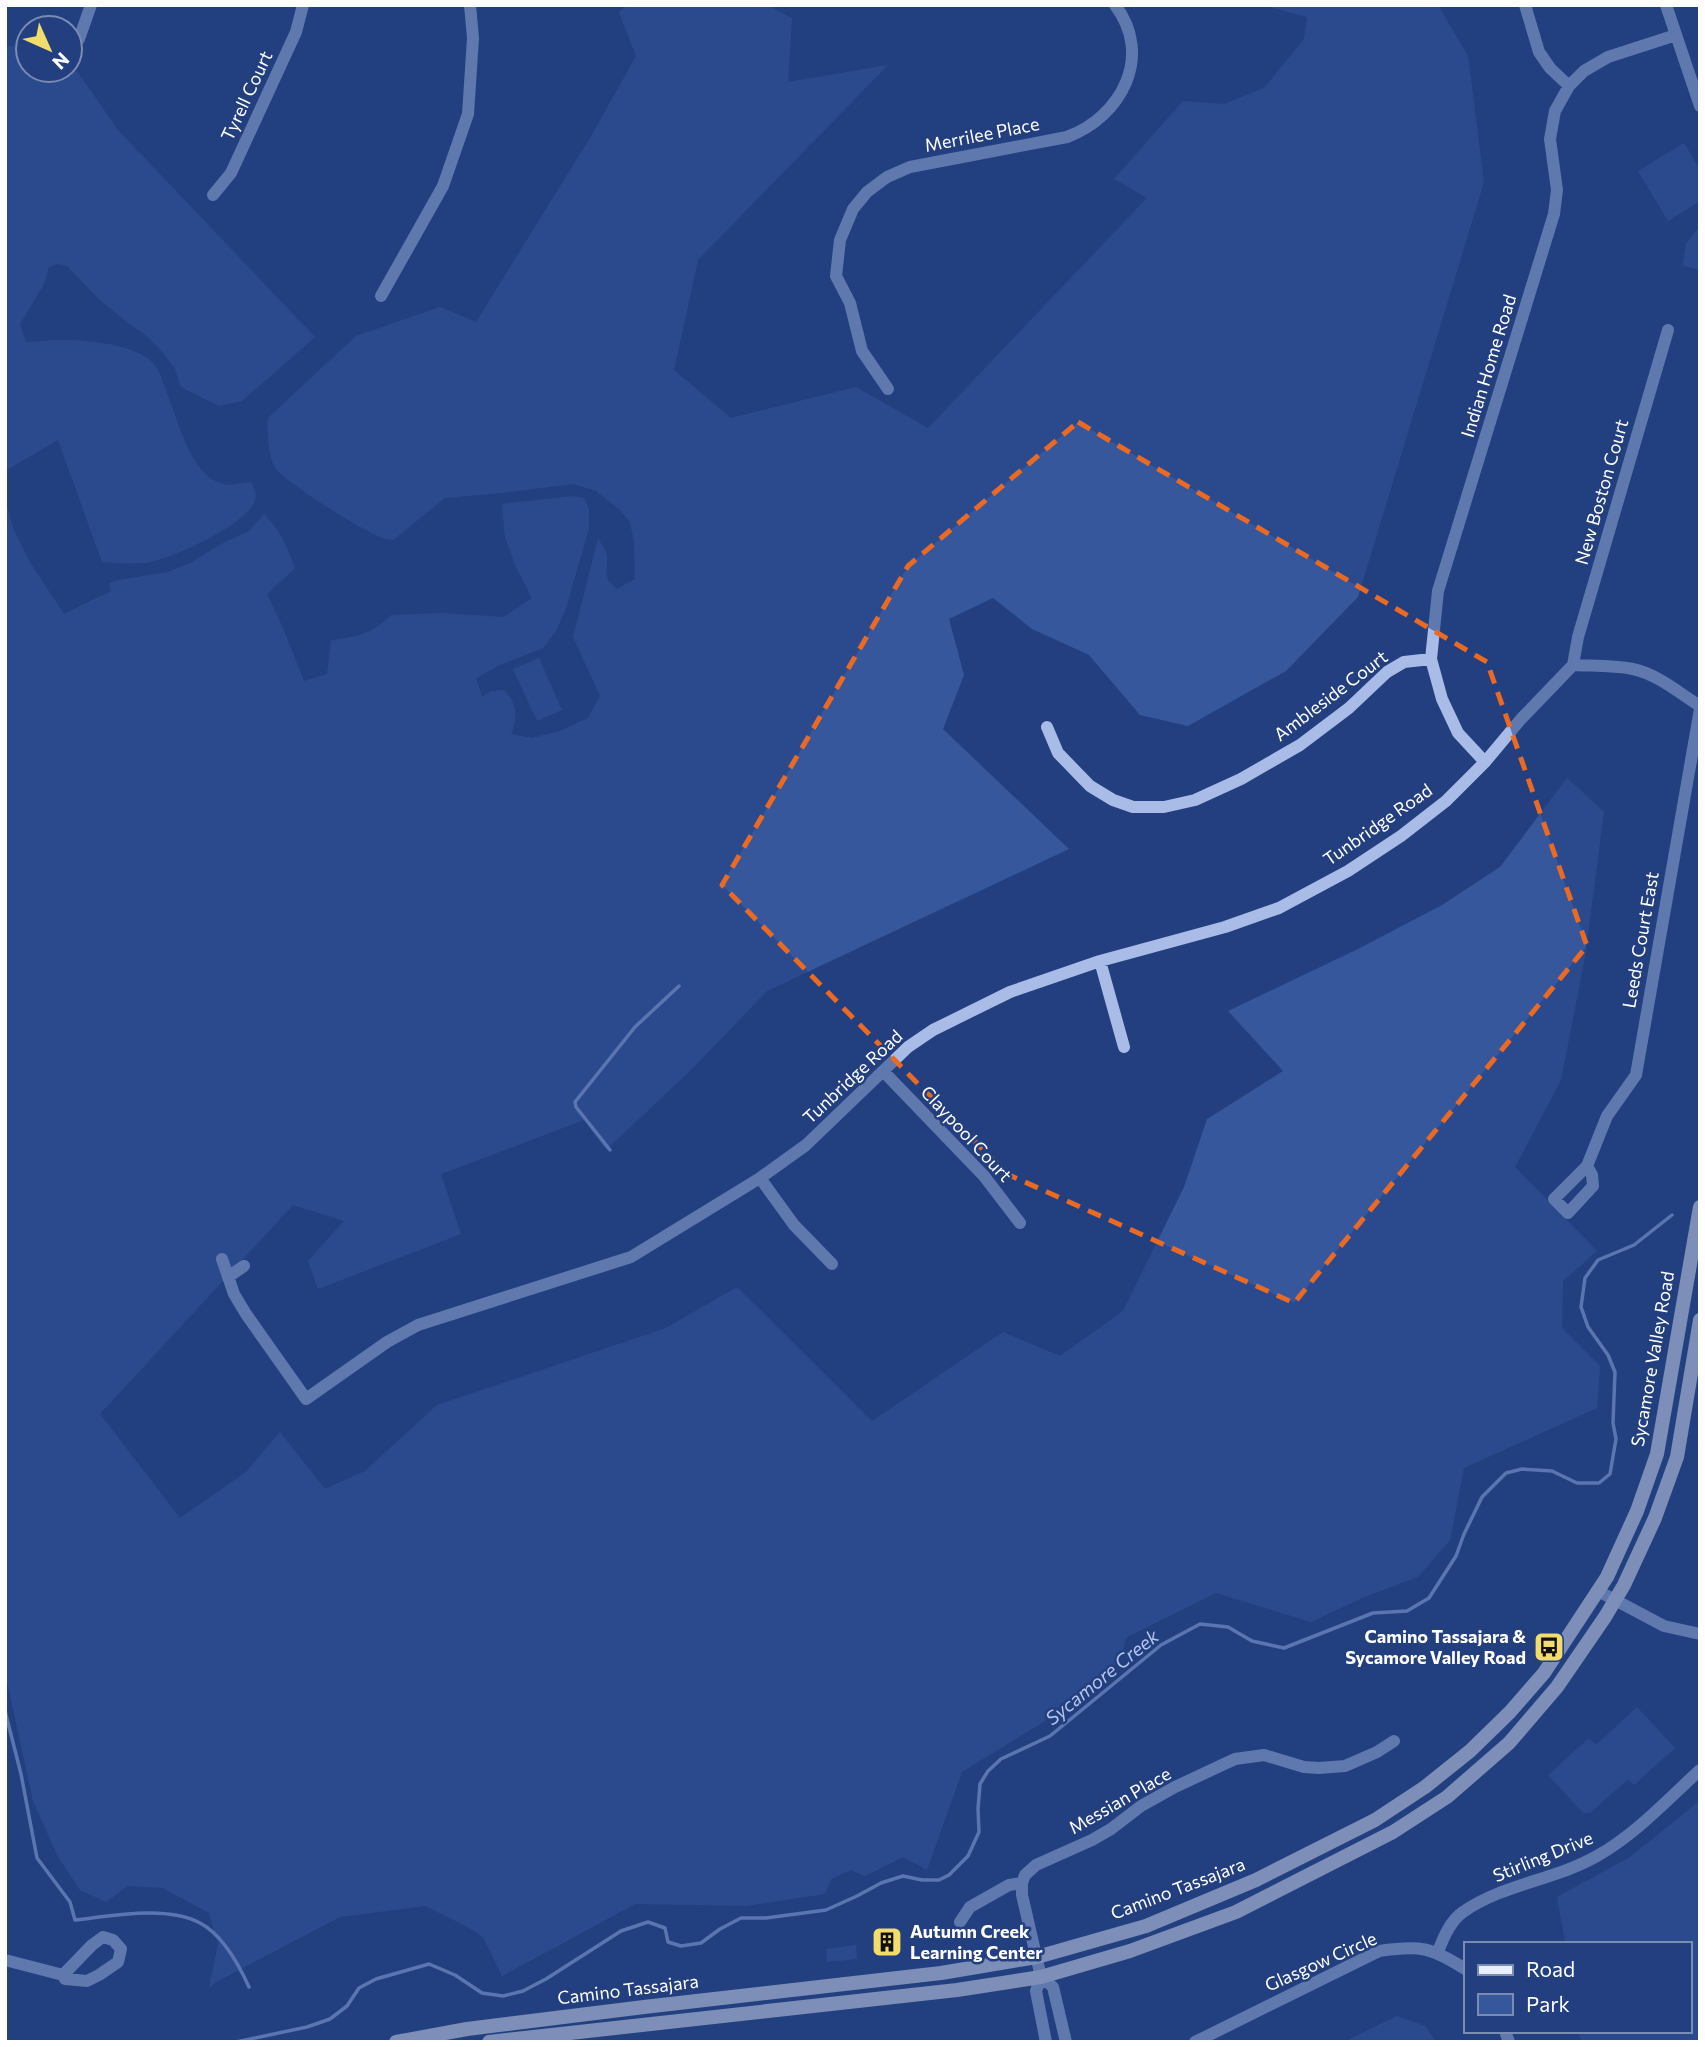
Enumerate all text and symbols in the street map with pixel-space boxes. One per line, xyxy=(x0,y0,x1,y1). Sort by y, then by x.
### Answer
north arrow xyxy=(14,14,84,84)
street label: Tyrell Court xyxy=(216,47,276,144)
text: N xyxy=(48,48,75,75)
street label: Merrilee Place xyxy=(923,112,1041,156)
street label: Indian Home Road xyxy=(1456,291,1520,440)
street label: New Boston Court xyxy=(1570,416,1632,567)
street label: Ambleside Court xyxy=(1269,645,1392,745)
street label: Tunbridge Road xyxy=(1319,779,1436,870)
street label: Leeds Court East xyxy=(1617,870,1663,1010)
street label: Tunbridge Road xyxy=(798,1025,907,1128)
street label: Claypool Court xyxy=(917,1081,1017,1186)
street label: Sycamore Valley Road xyxy=(1626,1269,1678,1448)
water label: Sycamore Creek xyxy=(1040,1623,1164,1729)
place label: Camino Tassajara & Sycamore Valley Road xyxy=(1345,1625,1526,1668)
bus stop icon: Camino Tassajara & Sycamore Valley Road xyxy=(1532,1630,1566,1664)
street label: Messian Place xyxy=(1064,1762,1175,1838)
street label: Stirling Drive xyxy=(1489,1826,1596,1886)
street label: Camino Tassajara xyxy=(1107,1852,1248,1924)
place label: Autumn Creek Learning Center xyxy=(910,1920,1043,1963)
building icon: Autumn Creek Learning Center xyxy=(870,1925,904,1959)
street label: Glasgow Circle xyxy=(1261,1927,1380,1996)
legend xyxy=(1464,1942,1691,2033)
text: Road xyxy=(1526,1956,1575,1981)
street label: Camino Tassajara xyxy=(556,1969,700,2009)
text: Park xyxy=(1526,1991,1570,2016)

